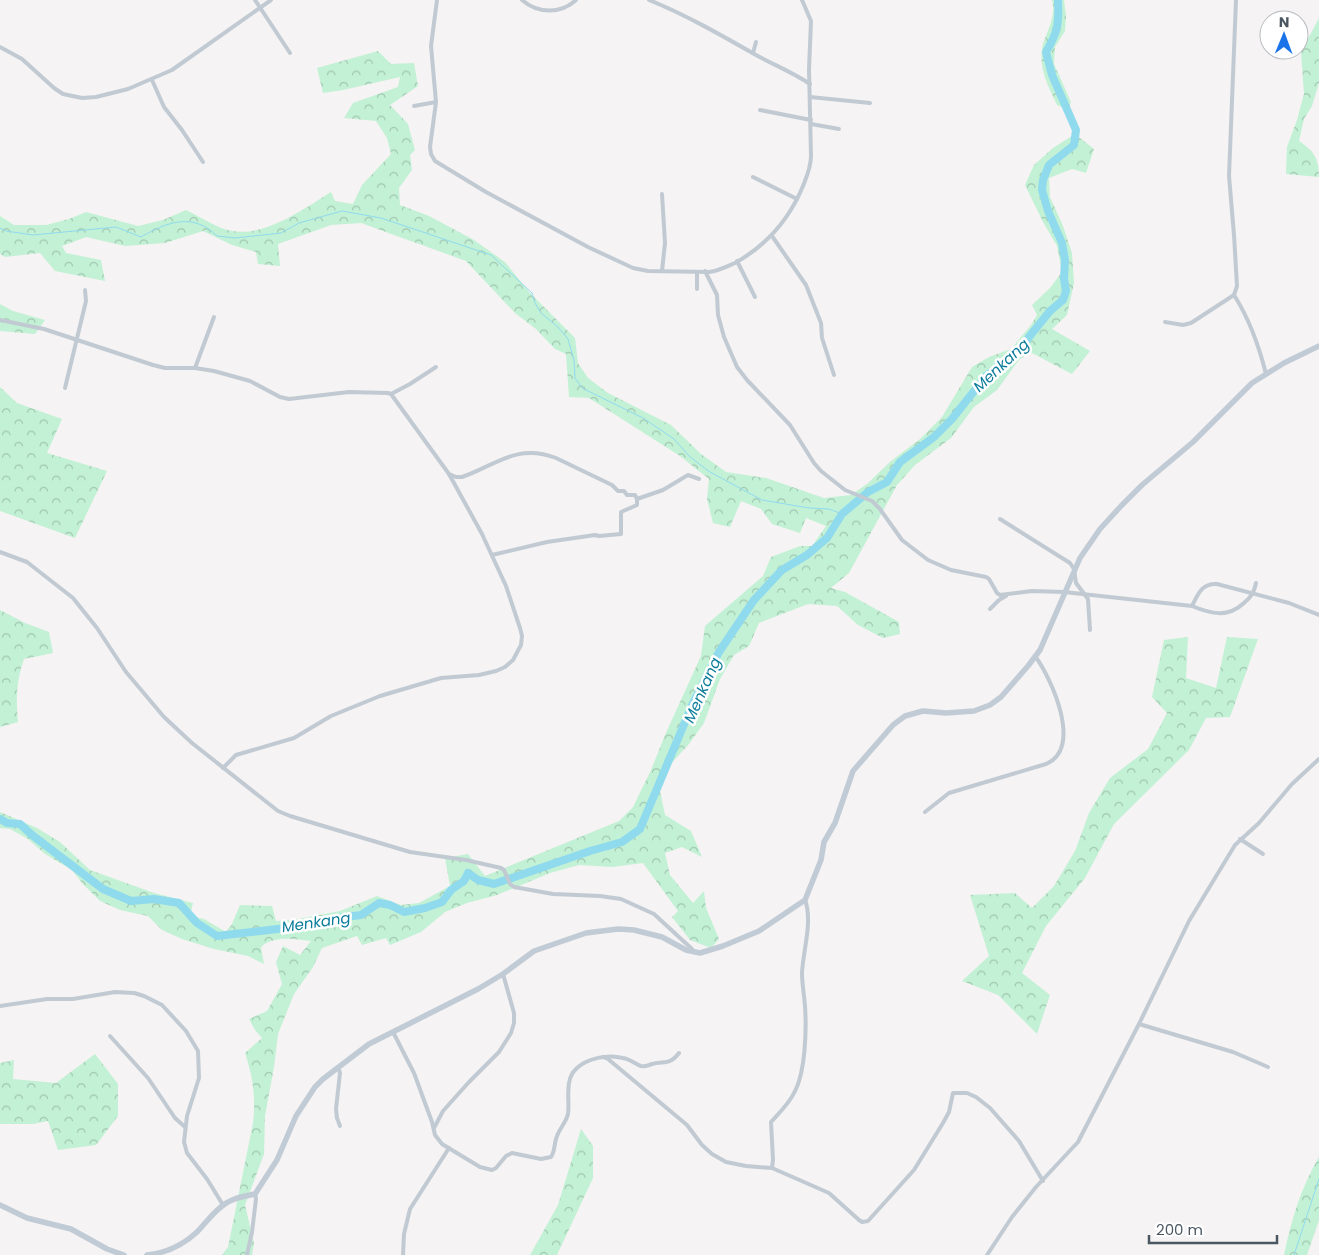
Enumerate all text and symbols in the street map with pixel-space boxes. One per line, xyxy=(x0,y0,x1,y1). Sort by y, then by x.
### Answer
north arrow xyxy=(1259,10,1309,60)
text: N xyxy=(1279,12,1290,32)
water label: Menkang xyxy=(968,334,1034,396)
water label: Menkang xyxy=(678,654,726,726)
water label: Menkang xyxy=(280,907,352,937)
scale bar xyxy=(1149,1212,1276,1244)
text: 200 m xyxy=(1156,1219,1203,1240)

